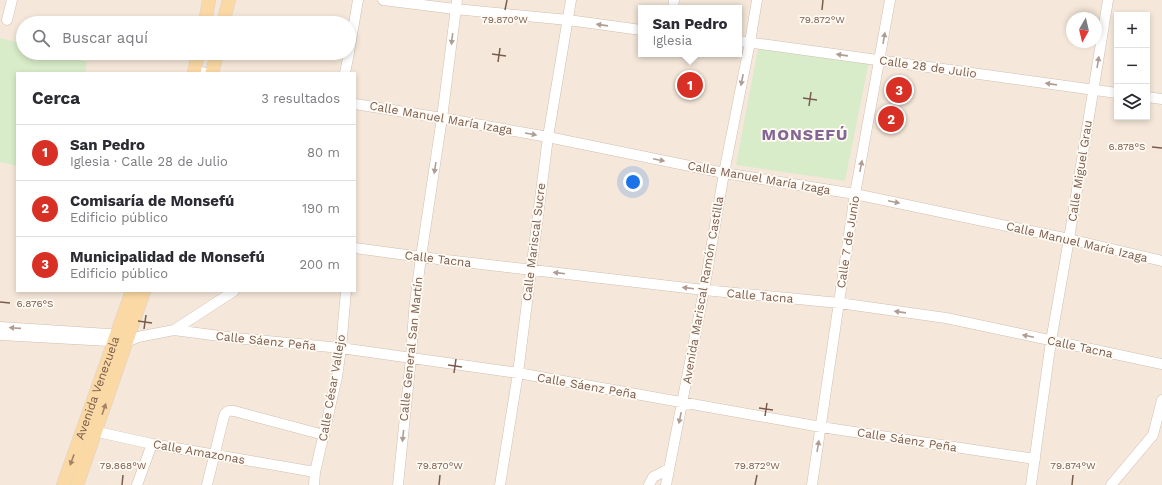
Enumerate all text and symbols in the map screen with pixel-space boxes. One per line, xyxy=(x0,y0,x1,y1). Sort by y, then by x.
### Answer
popup xyxy=(638,5,742,57)
north arrow xyxy=(1066,12,1102,48)
map controls xyxy=(1114,12,1150,120)
button: + xyxy=(1114,12,1150,48)
text: 79.870°W xyxy=(482,14,528,25)
text: 79.872°W xyxy=(799,14,845,25)
text: San Pedro xyxy=(652,15,728,33)
search box xyxy=(16,16,356,60)
one-way arrow xyxy=(596,22,608,28)
icon: search xyxy=(30,27,52,49)
text: Buscar aquí xyxy=(62,29,148,47)
one-way arrow xyxy=(881,32,887,44)
one-way arrow xyxy=(448,33,455,45)
text: Iglesia xyxy=(652,33,692,48)
button: − xyxy=(1114,48,1150,84)
one-way arrow xyxy=(836,52,848,58)
street label: Calle 28 de Julio xyxy=(878,53,978,81)
one-way arrow xyxy=(1095,56,1101,68)
pin: 1 xyxy=(677,70,703,100)
one-way arrow xyxy=(739,74,745,86)
pin: 3 xyxy=(886,75,912,105)
one-way arrow xyxy=(1045,81,1057,87)
button: layers xyxy=(1114,84,1150,120)
text: Cerca xyxy=(32,88,80,108)
text: 3 resultados xyxy=(261,91,340,106)
street label: Calle Manuel María Izaga xyxy=(368,99,514,138)
pin: 2 xyxy=(878,104,904,134)
street label: Calle Miguel Grau xyxy=(1065,119,1095,223)
district label: MONSEFÚ xyxy=(762,125,848,144)
one-way arrow xyxy=(525,131,537,137)
text: San Pedro xyxy=(70,136,145,154)
text: 6.878°S xyxy=(1108,141,1146,152)
text: 1 xyxy=(42,145,48,160)
text: 80 m xyxy=(307,145,340,160)
text: Iglesia · Calle 28 de Julio xyxy=(70,154,228,169)
one-way arrow xyxy=(653,157,665,163)
street label: Calle Manuel María Izaga xyxy=(686,159,832,198)
one-way arrow xyxy=(858,160,864,172)
one-way arrow xyxy=(432,161,438,174)
your location xyxy=(623,172,643,192)
street label: Calle Mariscal Sucre xyxy=(520,182,548,302)
text: Comisaría de Monsefú xyxy=(70,192,234,210)
street label: Avenida Mariscal Ramón Castilla xyxy=(680,195,726,385)
street label: Calle 7 de Junio xyxy=(834,195,862,289)
one-way arrow xyxy=(887,200,900,206)
text: 2 xyxy=(41,201,49,216)
text: 190 m xyxy=(302,201,340,216)
text: Edificio público xyxy=(70,210,168,225)
street label: Calle Manuel María Izaga xyxy=(1005,219,1149,265)
text: Municipalidad de Monsefú xyxy=(70,248,265,266)
street label: Calle Tacna xyxy=(404,248,472,270)
text: 3 xyxy=(41,257,49,272)
text: 200 m xyxy=(299,257,340,272)
text: Edificio público xyxy=(70,266,168,281)
one-way arrow xyxy=(552,270,565,276)
street label: Calle General San Martín xyxy=(396,276,426,422)
one-way arrow xyxy=(682,285,694,292)
street label: Calle Tacna xyxy=(726,286,794,306)
text: 6.876°S xyxy=(17,298,54,309)
one-way arrow xyxy=(894,309,906,315)
one-way arrow xyxy=(9,324,21,331)
street label: Calle Sáenz Peña xyxy=(215,329,317,353)
one-way arrow xyxy=(1022,332,1034,338)
street label: Calle César Vallejo xyxy=(316,333,348,443)
street label: Calle Tacna xyxy=(1046,333,1114,361)
street label: Avenida Venezuela xyxy=(73,334,122,442)
street label: Calle Sáenz Peña xyxy=(536,370,638,402)
one-way arrow xyxy=(101,402,107,414)
one-way arrow xyxy=(676,412,682,424)
street label: Calle Sáenz Peña xyxy=(856,425,958,455)
one-way arrow xyxy=(399,429,406,442)
street label: Calle Amazonas xyxy=(152,437,246,467)
one-way arrow xyxy=(815,440,821,453)
one-way arrow xyxy=(69,454,75,466)
text: 79.868°W xyxy=(100,460,147,471)
text: 79.870°W xyxy=(417,460,463,471)
text: 79.872°W xyxy=(734,460,780,471)
text: 79.874°W xyxy=(1050,460,1096,471)

